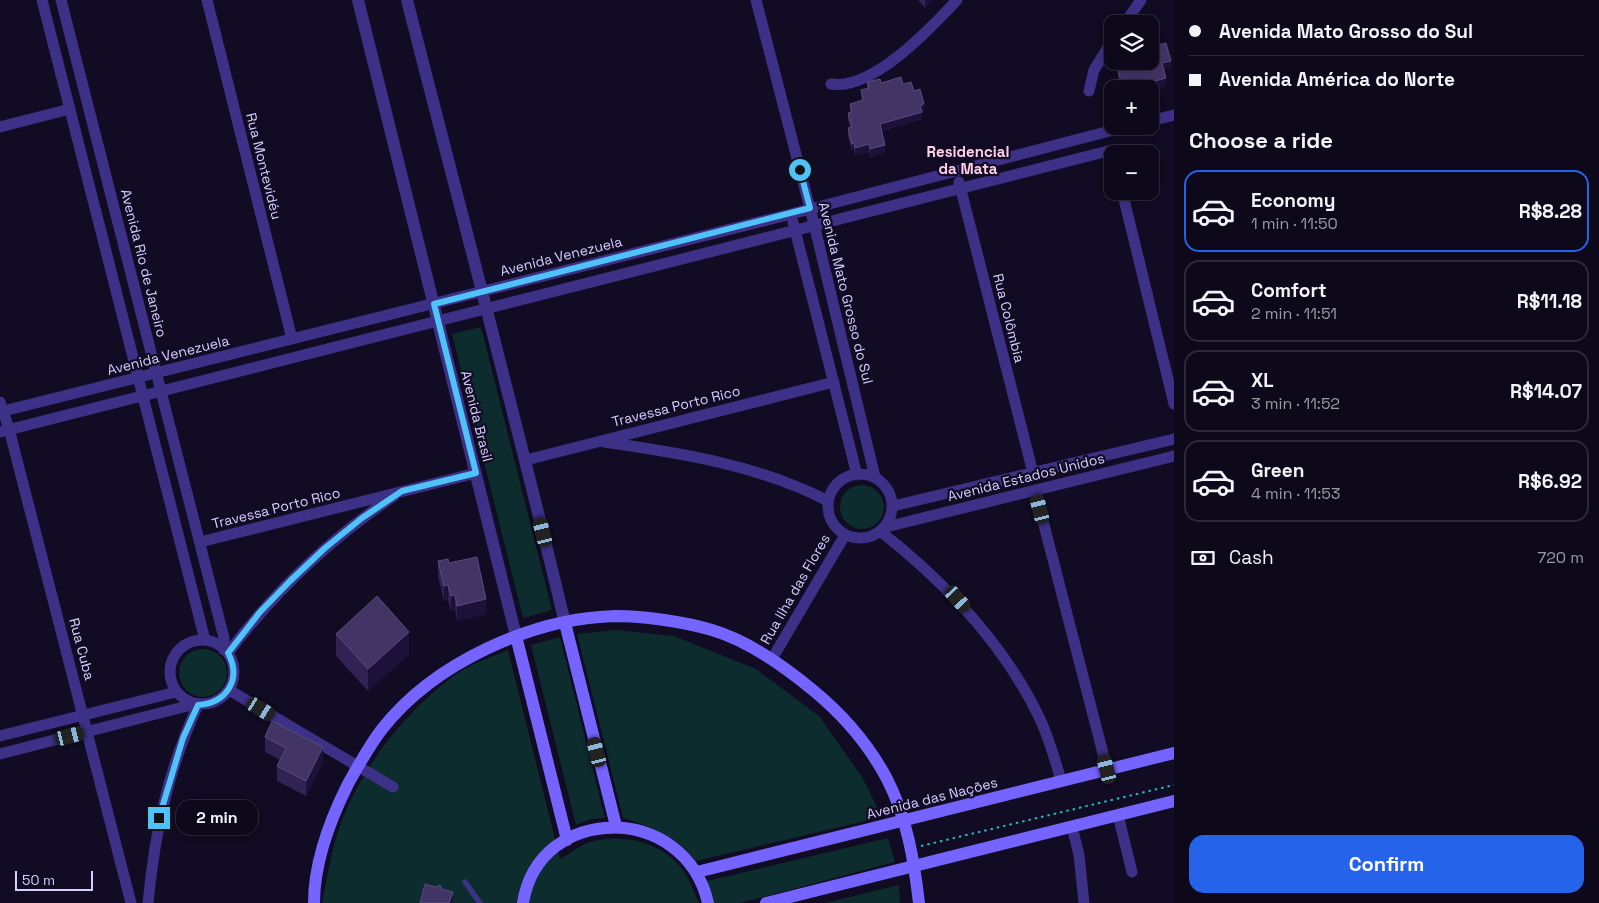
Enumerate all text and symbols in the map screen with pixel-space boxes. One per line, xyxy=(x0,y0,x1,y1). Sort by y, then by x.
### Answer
map controls xyxy=(1104,15,1159,200)
button: layers xyxy=(1104,15,1159,70)
text: Avenida Mato Grosso do Sul xyxy=(1219,19,1473,44)
text: Avenida América do Norte xyxy=(1219,67,1455,92)
button: + xyxy=(1104,80,1159,135)
street label: Rua Montevidéu xyxy=(242,111,286,221)
text: Choose a ride xyxy=(1189,126,1333,154)
district label: Residencial da Mata xyxy=(927,142,1009,178)
button: − xyxy=(1104,145,1159,200)
route start xyxy=(789,159,811,181)
street label: Avenida Rio de Janeiro xyxy=(117,187,171,339)
text: Economy xyxy=(1251,188,1335,213)
icon: car xyxy=(1191,189,1236,234)
text: R$8.28 xyxy=(1519,199,1582,224)
street label: Avenida Mato Grosso do Sul xyxy=(815,200,877,386)
text: 1 min · 11:50 xyxy=(1251,213,1338,234)
street label: Avenida Venezuela xyxy=(498,232,624,280)
street label: Rua Colômbia xyxy=(989,272,1029,364)
text: Comfort xyxy=(1251,278,1327,303)
icon: car xyxy=(1191,279,1236,324)
text: R$11.18 xyxy=(1517,289,1582,314)
text: 2 min · 11:51 xyxy=(1251,303,1337,324)
street label: Avenida Venezuela xyxy=(105,331,231,379)
text: XL xyxy=(1251,368,1274,393)
street label: Avenida Brasil xyxy=(457,369,497,463)
icon: car xyxy=(1191,369,1236,414)
text: R$14.07 xyxy=(1510,379,1582,404)
street label: Travessa Porto Rico xyxy=(610,381,742,431)
text: 3 min · 11:52 xyxy=(1251,393,1340,414)
street label: Avenida Estados Unidos xyxy=(946,449,1106,505)
text: Green xyxy=(1251,458,1304,483)
icon: car xyxy=(1191,459,1236,504)
text: R$6.92 xyxy=(1518,469,1582,494)
street label: Travessa Porto Rico xyxy=(210,483,342,533)
text: 4 min · 11:53 xyxy=(1251,483,1341,504)
car xyxy=(1029,493,1050,525)
car xyxy=(532,516,553,548)
street label: Rua llha das Flores xyxy=(756,531,834,647)
icon: cash xyxy=(1189,544,1217,572)
text: Cash xyxy=(1229,545,1274,570)
text: 720 m xyxy=(1537,547,1584,568)
car xyxy=(942,583,973,615)
street label: Rua Cuba xyxy=(65,616,99,682)
car xyxy=(244,695,277,723)
car xyxy=(53,725,86,747)
car xyxy=(586,736,607,768)
car xyxy=(1096,753,1117,785)
street label: Avenida das Nações xyxy=(865,773,999,823)
callout: 2 min xyxy=(176,800,259,836)
route end xyxy=(148,807,170,829)
text: 2 min xyxy=(196,807,238,828)
button: Confirm xyxy=(1189,835,1584,893)
scale bar xyxy=(15,868,92,891)
text: 50 m xyxy=(22,871,55,889)

